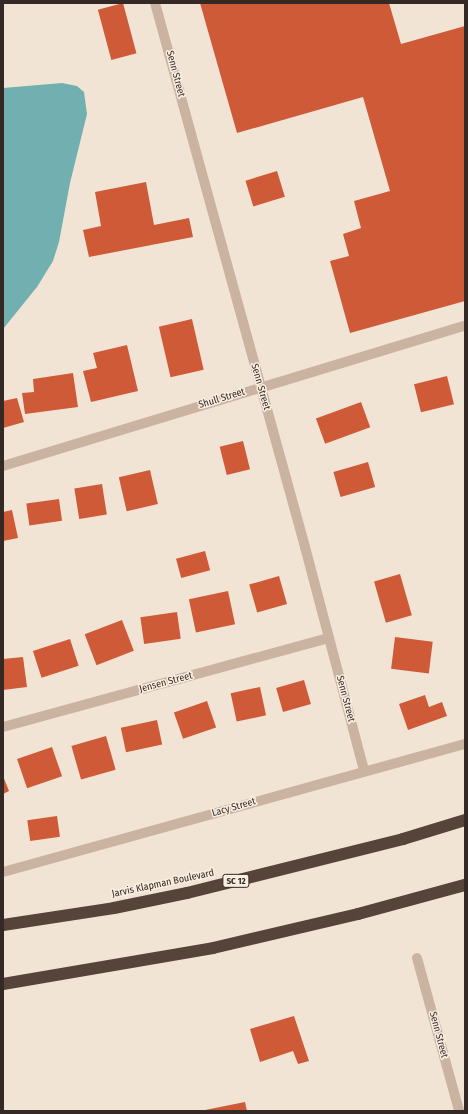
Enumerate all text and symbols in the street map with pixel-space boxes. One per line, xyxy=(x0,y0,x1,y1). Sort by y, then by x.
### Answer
street label: Senn Street xyxy=(163,50,187,98)
street label: Senn Street xyxy=(248,363,272,411)
street label: Shull Street xyxy=(197,386,247,412)
street label: Jensen Street xyxy=(138,670,194,696)
street label: Senn Street xyxy=(333,675,357,723)
street label: Lacy Street xyxy=(211,796,257,820)
street label: Jarvis Klapman Boulevard xyxy=(111,867,215,901)
road number: SC 12 xyxy=(222,874,250,888)
street label: Senn Street xyxy=(426,1011,450,1059)

